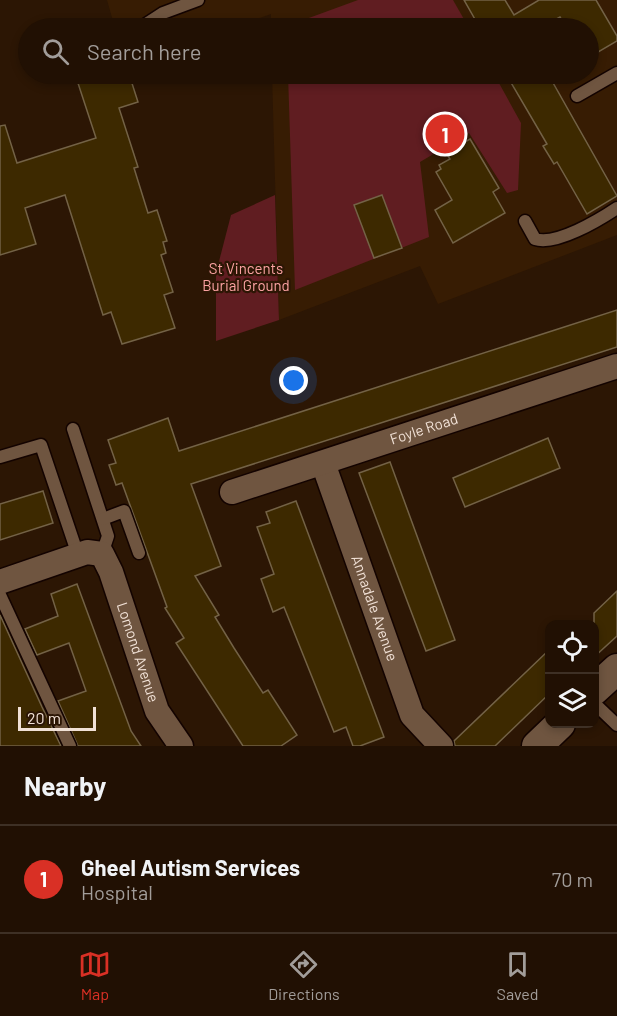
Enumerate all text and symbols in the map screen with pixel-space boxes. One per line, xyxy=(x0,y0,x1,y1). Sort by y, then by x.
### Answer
search box xyxy=(18,18,599,84)
icon: search xyxy=(39,35,72,68)
text: Search here xyxy=(87,38,201,64)
pin: 1 xyxy=(426,112,464,156)
park label: St Vincents Burial Ground xyxy=(202,259,290,294)
your location xyxy=(279,366,308,395)
street label: Foyle Road xyxy=(387,409,460,448)
street label: Annadale Avenue xyxy=(348,553,402,663)
street label: Lomond Avenue xyxy=(114,600,163,704)
map controls xyxy=(545,620,599,728)
button: locate xyxy=(545,620,599,674)
button: layers xyxy=(545,674,599,728)
scale bar xyxy=(18,704,96,732)
text: 20 m xyxy=(27,708,61,727)
text: Nearby xyxy=(24,770,106,801)
text: Gheel Autism Services xyxy=(81,854,300,880)
text: 1 xyxy=(40,867,47,891)
text: 70 m xyxy=(552,867,593,891)
text: Hospital xyxy=(81,880,153,904)
tab: Map xyxy=(78,948,111,1003)
tab: Directions xyxy=(268,948,340,1003)
tab: Saved xyxy=(497,948,539,1003)

